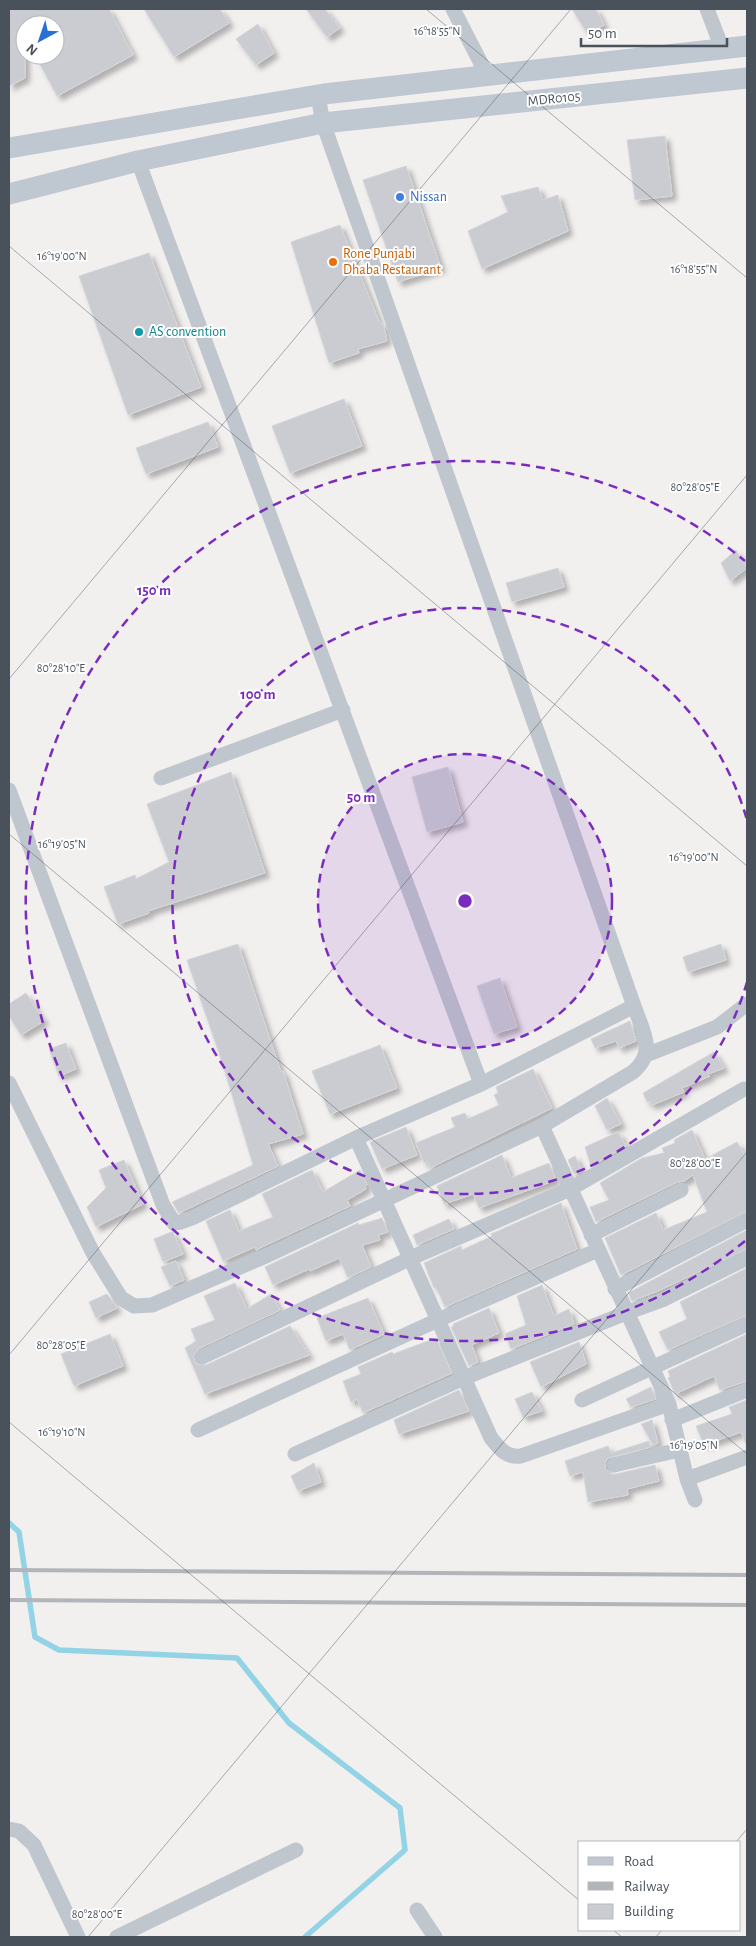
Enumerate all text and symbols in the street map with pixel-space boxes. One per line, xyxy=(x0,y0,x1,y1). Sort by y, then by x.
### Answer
north arrow xyxy=(15,15,65,65)
scale bar xyxy=(581,15,727,47)
text: 16°18'55"N xyxy=(414,25,460,37)
text: 50 m xyxy=(588,26,617,41)
text: N xyxy=(24,41,41,58)
street label: MDR0105 xyxy=(527,89,581,109)
place label: Nissan xyxy=(410,190,447,204)
marker: Nissan xyxy=(394,191,406,203)
place label: Rone Punjabi Dhaba Restaurant xyxy=(343,247,442,277)
text: 16°19'00"N xyxy=(37,250,87,262)
marker: Rone Punjabi Dhaba Restaurant xyxy=(327,256,339,268)
text: 16°18'55"N xyxy=(671,263,717,275)
place label: AS convention xyxy=(149,325,226,339)
marker: AS convention xyxy=(133,326,145,338)
text: 80°28'05"E xyxy=(670,481,720,493)
text: 150 m xyxy=(137,583,171,598)
text: 80°28'10"E xyxy=(37,662,85,674)
text: 100 m xyxy=(240,687,276,702)
text: 50 m xyxy=(347,790,375,805)
text: 16°19'05"N xyxy=(38,838,86,850)
text: 16°19'00"N xyxy=(669,851,719,863)
centre of rings xyxy=(456,892,474,910)
text: 80°28'00"E xyxy=(670,1157,720,1169)
text: 80°28'05"E xyxy=(36,1339,86,1351)
text: 16°19'10"N xyxy=(38,1426,86,1438)
text: 16°19'05"N xyxy=(670,1439,718,1451)
legend xyxy=(578,1841,741,1931)
text: Road xyxy=(624,1854,654,1869)
text: Railway xyxy=(624,1879,670,1894)
text: Building xyxy=(624,1904,674,1919)
text: 80°28'00"E xyxy=(72,1908,122,1920)

